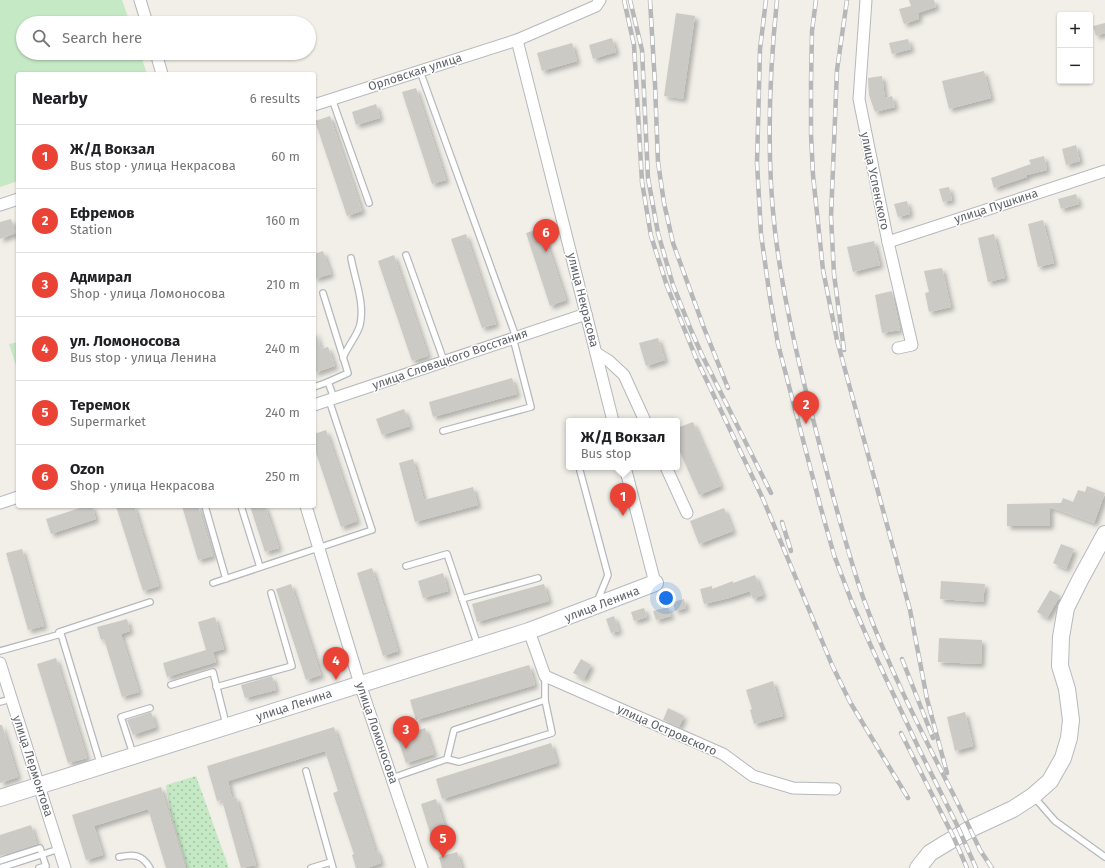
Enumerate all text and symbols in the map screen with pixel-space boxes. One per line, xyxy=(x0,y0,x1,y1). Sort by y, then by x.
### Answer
map controls xyxy=(1057,12,1093,84)
button: + xyxy=(1057,12,1093,48)
search box xyxy=(16,16,316,60)
icon: search xyxy=(30,27,52,49)
text: Search here xyxy=(62,29,142,47)
button: − xyxy=(1057,48,1093,84)
street label: Орловская улица xyxy=(366,50,464,94)
text: Nearby xyxy=(32,88,87,109)
text: 6 results xyxy=(250,91,300,106)
street label: улица Успенского xyxy=(858,131,892,231)
text: Ж/Д Вокзал xyxy=(70,140,155,158)
text: 1 xyxy=(42,149,48,164)
text: 60 m xyxy=(271,149,300,164)
text: Bus stop · улица Некрасова xyxy=(70,158,236,173)
street label: улица Пушкина xyxy=(952,186,1040,226)
text: Ефремов xyxy=(70,204,135,222)
text: 2 xyxy=(42,213,48,228)
text: 160 m xyxy=(266,213,300,228)
pin: 6 xyxy=(533,219,559,252)
text: Station xyxy=(70,222,112,237)
street label: улица Некрасова xyxy=(565,251,601,349)
text: Адмирал xyxy=(70,268,132,286)
text: 3 xyxy=(42,277,48,292)
text: 210 m xyxy=(266,277,300,292)
text: Shop · улица Ломоносова xyxy=(70,286,225,301)
street label: улица Словацкого Восстания xyxy=(370,326,530,392)
text: ул. Ломоносова xyxy=(70,332,180,350)
text: 4 xyxy=(41,341,49,356)
text: 240 m xyxy=(265,341,300,356)
text: Bus stop · улица Ленина xyxy=(70,350,216,365)
pin: 2 xyxy=(793,391,819,424)
text: Теремок xyxy=(70,396,130,414)
text: 5 xyxy=(42,405,48,420)
text: 240 m xyxy=(265,405,300,420)
text: Supermarket xyxy=(70,414,146,429)
popup xyxy=(566,418,680,470)
text: Ж/Д Вокзал xyxy=(581,428,665,446)
text: Bus stop xyxy=(581,446,632,461)
text: Ozon xyxy=(70,460,104,478)
text: 6 xyxy=(41,469,49,484)
text: 250 m xyxy=(265,469,300,484)
text: Shop · улица Некрасова xyxy=(70,478,215,493)
pin: 1 xyxy=(610,483,636,516)
street label: улица Ленина xyxy=(563,583,641,625)
your location xyxy=(656,588,676,608)
pin: 4 xyxy=(323,647,349,680)
street label: улица Ломоносова xyxy=(353,680,401,786)
street label: улица Ленина xyxy=(254,686,334,724)
street label: улица Островского xyxy=(615,702,719,758)
street label: улица Лермонтова xyxy=(10,714,56,818)
pin: 3 xyxy=(393,716,419,749)
pin: 5 xyxy=(430,825,456,858)

